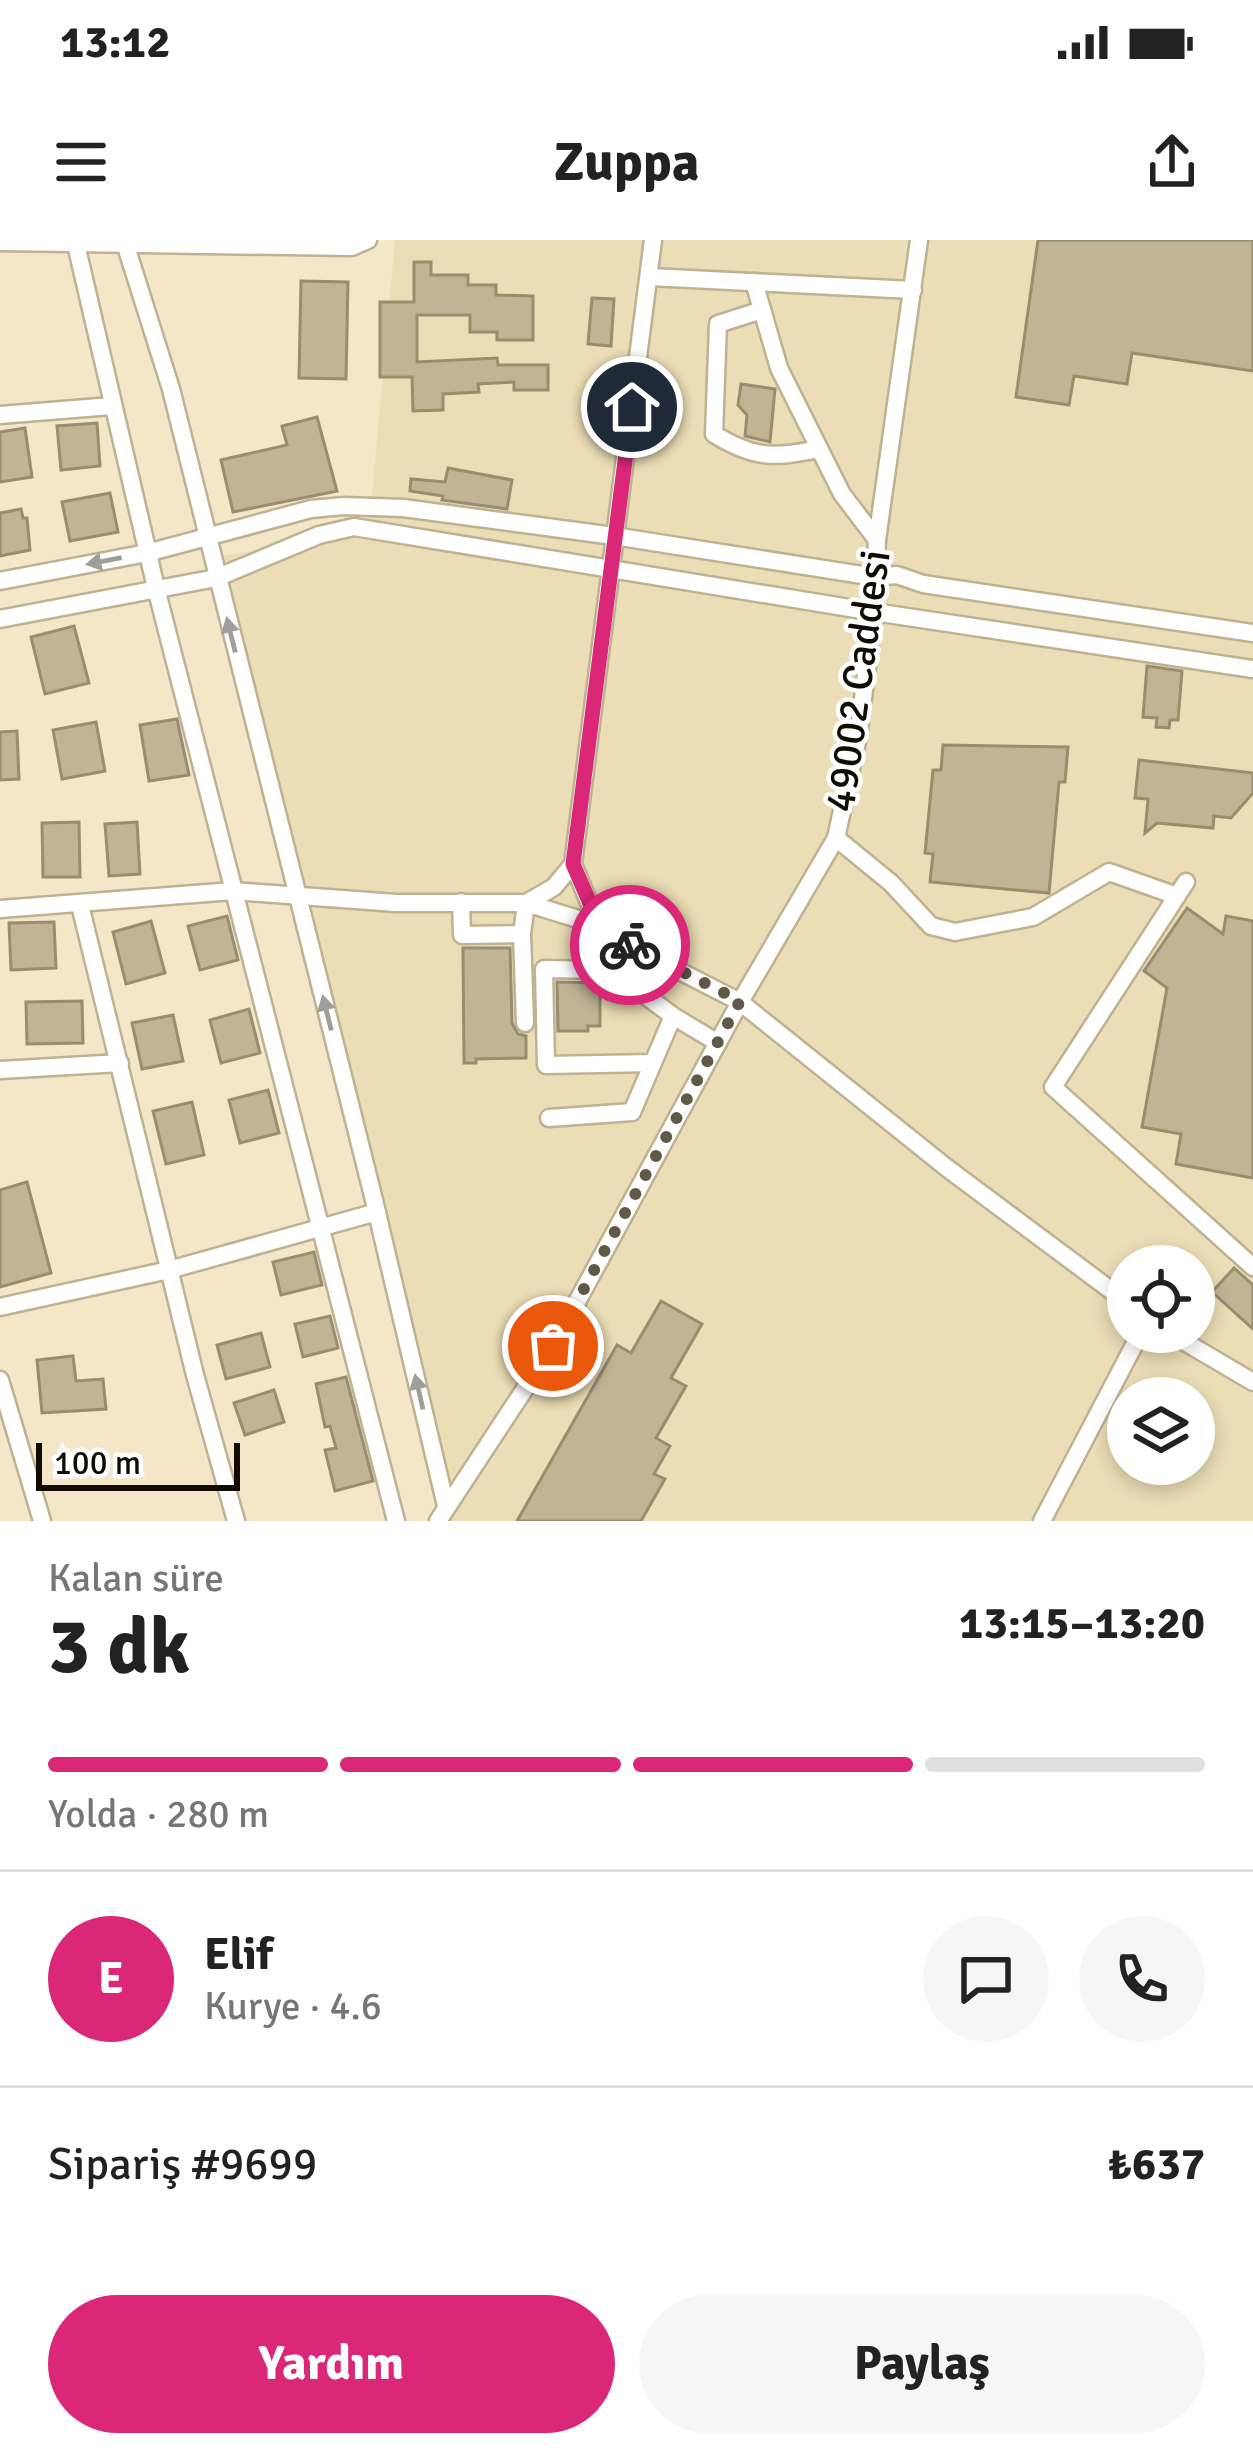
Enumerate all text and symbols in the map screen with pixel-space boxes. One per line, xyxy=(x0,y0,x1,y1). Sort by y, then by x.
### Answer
text: 13:12 xyxy=(60,15,170,70)
icon: menu xyxy=(48,129,114,195)
text: Zuppa xyxy=(554,129,699,196)
icon: share xyxy=(1139,129,1205,195)
pin xyxy=(581,356,683,458)
icon: home xyxy=(599,374,665,440)
street label: 49002 Caddesi xyxy=(814,547,902,815)
one-way arrow xyxy=(85,552,122,571)
one-way arrow xyxy=(221,617,240,654)
courier xyxy=(570,885,690,1005)
icon: bike xyxy=(597,912,663,978)
one-way arrow xyxy=(317,995,336,1032)
map controls xyxy=(1107,1245,1215,1485)
button: locate xyxy=(1107,1245,1215,1353)
pin xyxy=(502,1295,604,1397)
icon: bag xyxy=(520,1313,586,1379)
one-way arrow xyxy=(409,1374,428,1411)
button: layers xyxy=(1107,1377,1215,1485)
scale bar xyxy=(36,1437,240,1490)
text: 100 m xyxy=(54,1443,141,1484)
text: Kalan süre xyxy=(48,1554,224,1602)
text: 13:15–13:20 xyxy=(959,1596,1205,1651)
text: 3 dk xyxy=(48,1599,190,1695)
text: Yolda · 280 m xyxy=(48,1790,269,1838)
button: chat xyxy=(923,1916,1049,2042)
button: phone xyxy=(1079,1916,1205,2042)
text: Elif xyxy=(204,1927,273,1982)
text: E xyxy=(98,1951,124,2006)
text: Kurye · 4.6 xyxy=(204,1982,382,2030)
text: Sipariş #9699 xyxy=(48,2137,317,2192)
text: ₺637 xyxy=(1108,2137,1205,2192)
button: Yardım xyxy=(48,2295,615,2433)
button: Paylaş xyxy=(639,2295,1205,2433)

